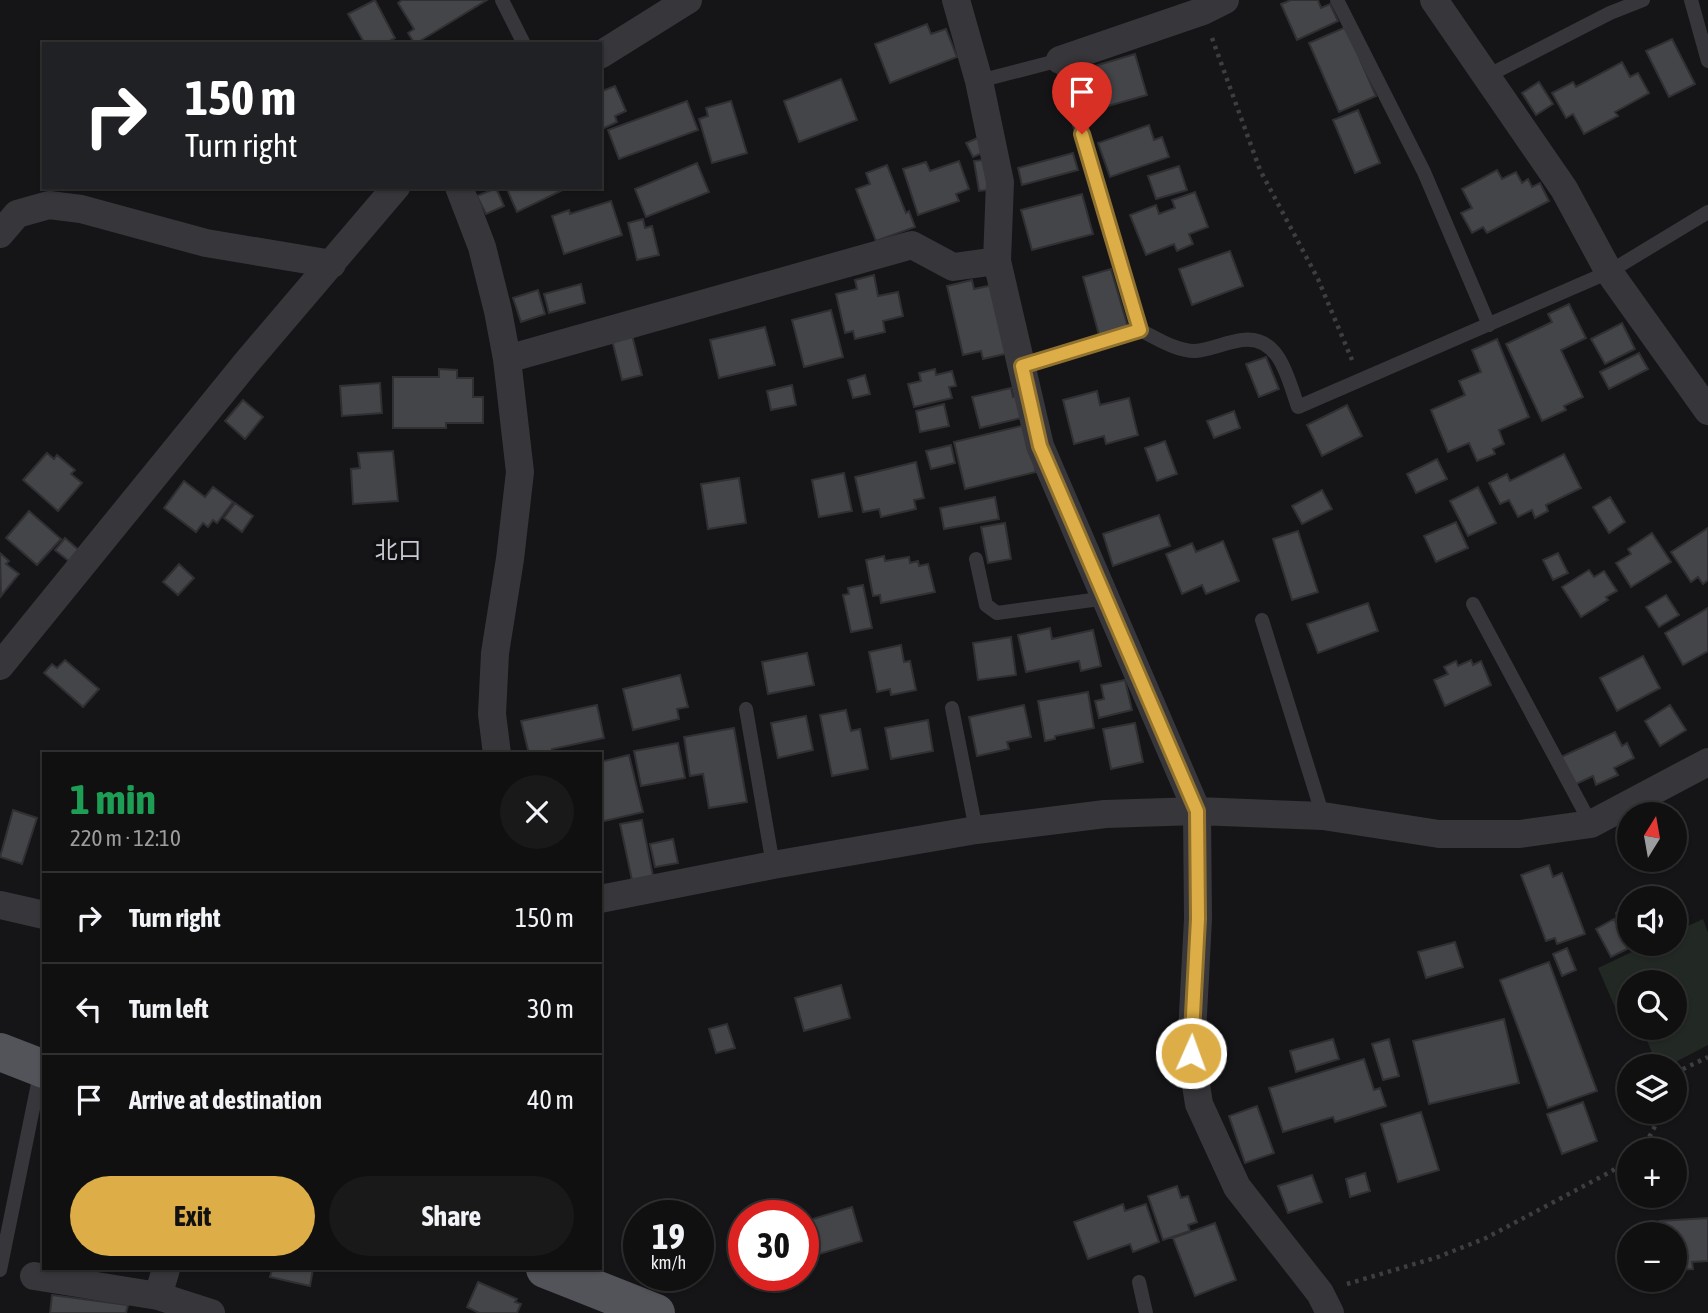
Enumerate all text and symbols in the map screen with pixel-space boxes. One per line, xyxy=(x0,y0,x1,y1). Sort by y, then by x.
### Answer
pin xyxy=(1052,62,1112,134)
text: 150 m xyxy=(185,69,296,125)
icon: right xyxy=(70,70,161,161)
icon: arrive xyxy=(1063,73,1101,111)
text: Turn right xyxy=(185,127,298,164)
district label: 北口 xyxy=(375,537,421,563)
text: 1 min xyxy=(70,775,156,823)
button: close xyxy=(500,775,574,849)
north arrow xyxy=(1617,802,1687,872)
map controls xyxy=(1617,802,1687,1292)
text: 220 m · 12:10 xyxy=(70,825,181,851)
button: sound xyxy=(1617,886,1687,956)
icon: right xyxy=(70,899,108,937)
text: Turn right xyxy=(129,903,220,933)
text: 150 m xyxy=(515,903,574,933)
button: search xyxy=(1617,970,1687,1040)
icon: left xyxy=(70,990,108,1028)
text: Turn left xyxy=(129,994,209,1024)
text: 30 m xyxy=(527,994,574,1024)
position arrow xyxy=(1154,1016,1228,1090)
button: layers xyxy=(1617,1054,1687,1124)
icon: arrive xyxy=(70,1081,108,1119)
text: Arrive at destination xyxy=(129,1085,322,1115)
text: 40 m xyxy=(527,1085,574,1115)
button: + xyxy=(1617,1138,1687,1208)
button: Exit xyxy=(70,1176,315,1256)
button: Share xyxy=(329,1176,574,1256)
speed limit sign: 30 xyxy=(728,1200,819,1291)
text: 19 xyxy=(652,1216,685,1256)
button: − xyxy=(1617,1222,1687,1292)
text: km/h xyxy=(651,1252,686,1273)

